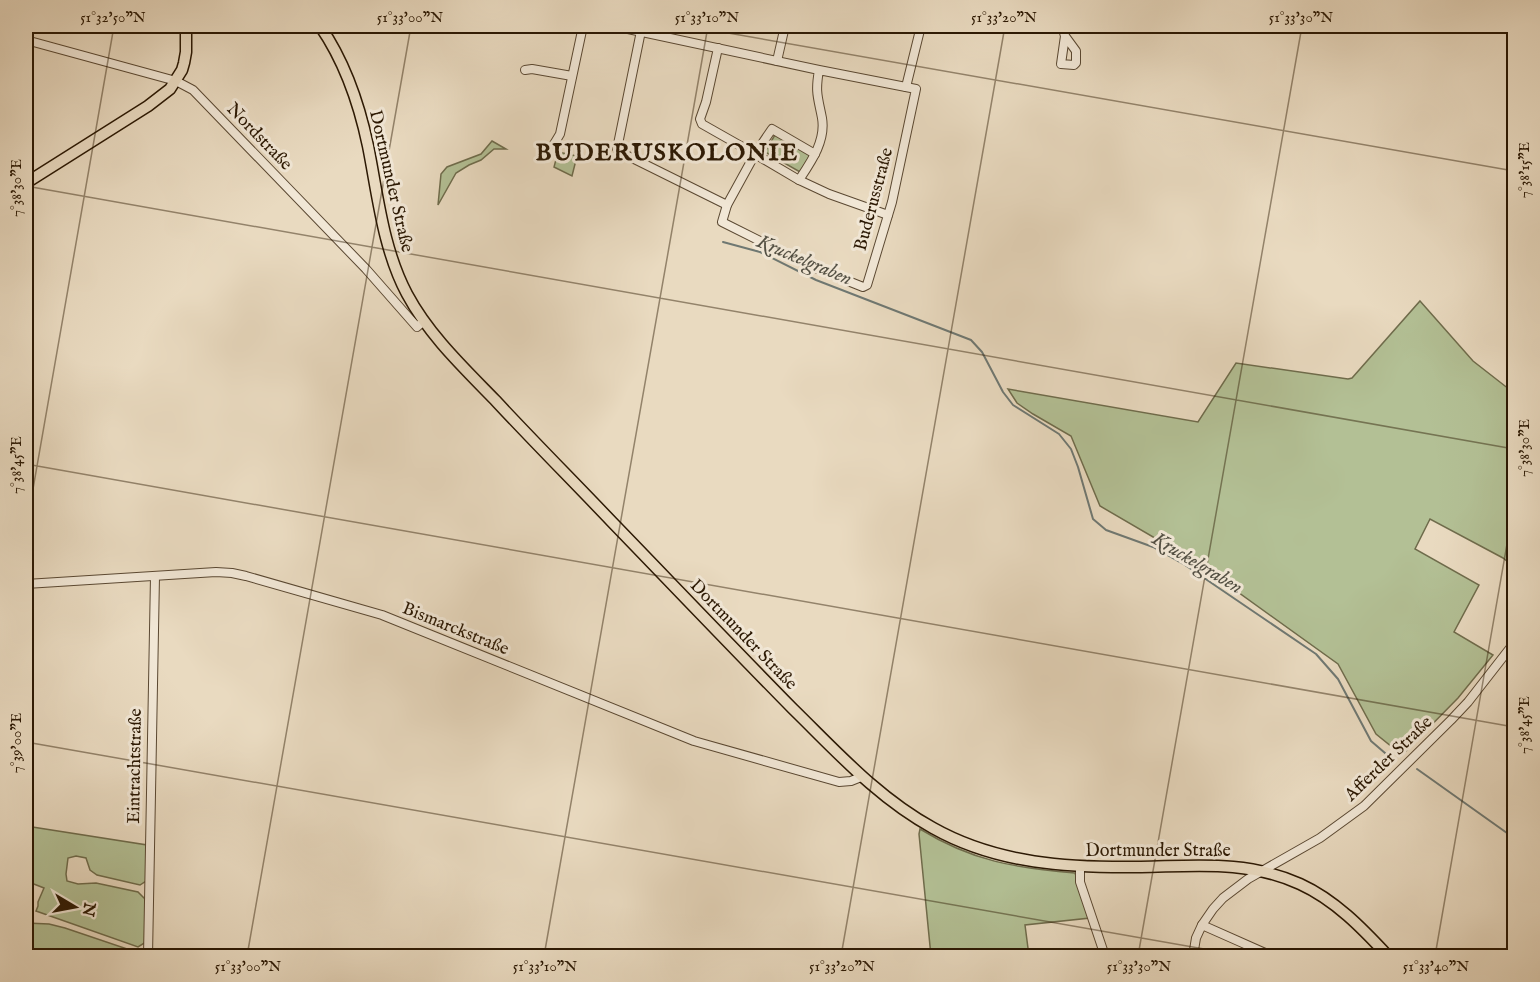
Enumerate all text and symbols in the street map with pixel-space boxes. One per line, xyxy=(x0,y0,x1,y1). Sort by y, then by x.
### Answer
text: 51°32'50"N xyxy=(80,8,146,27)
text: 51°33'00"N xyxy=(377,8,443,27)
text: 51°33'10"N xyxy=(675,8,739,27)
text: 51°33'20"N xyxy=(971,8,1037,27)
text: 51°33'30"N xyxy=(1269,8,1333,27)
street label: Nordstraße xyxy=(221,98,297,176)
street label: Dortmunder Straße xyxy=(363,108,418,255)
district label: BUDERUSKOLONIE xyxy=(535,138,799,169)
text: 7°38'15"E xyxy=(1515,142,1534,198)
street label: Buderusstraße xyxy=(850,145,899,253)
text: 7°38'30"E xyxy=(7,159,26,217)
water label: Kruckelgraben xyxy=(752,229,856,293)
text: 7°38'30"E xyxy=(1515,419,1534,477)
text: 7°38'45"E xyxy=(7,436,26,494)
water label: Kruckelgraben xyxy=(1146,526,1247,601)
street label: Dortmunder Straße xyxy=(684,575,802,695)
street label: Bismarckstraße xyxy=(399,598,512,661)
text: 7°38'45"E xyxy=(1515,696,1534,754)
street label: Eintrachtstraße xyxy=(123,708,148,824)
street label: Afferder Straße xyxy=(1340,711,1438,807)
text: 7°39'00"E xyxy=(7,713,26,773)
street label: Dortmunder Straße xyxy=(1085,840,1231,863)
north arrow xyxy=(45,877,105,937)
text: N xyxy=(77,900,99,918)
text: 51°33'00"N xyxy=(215,957,281,976)
text: 51°33'10"N xyxy=(513,957,577,976)
text: 51°33'20"N xyxy=(809,957,875,976)
text: 51°33'30"N xyxy=(1107,957,1171,976)
text: 51°33'40"N xyxy=(1403,957,1469,976)

